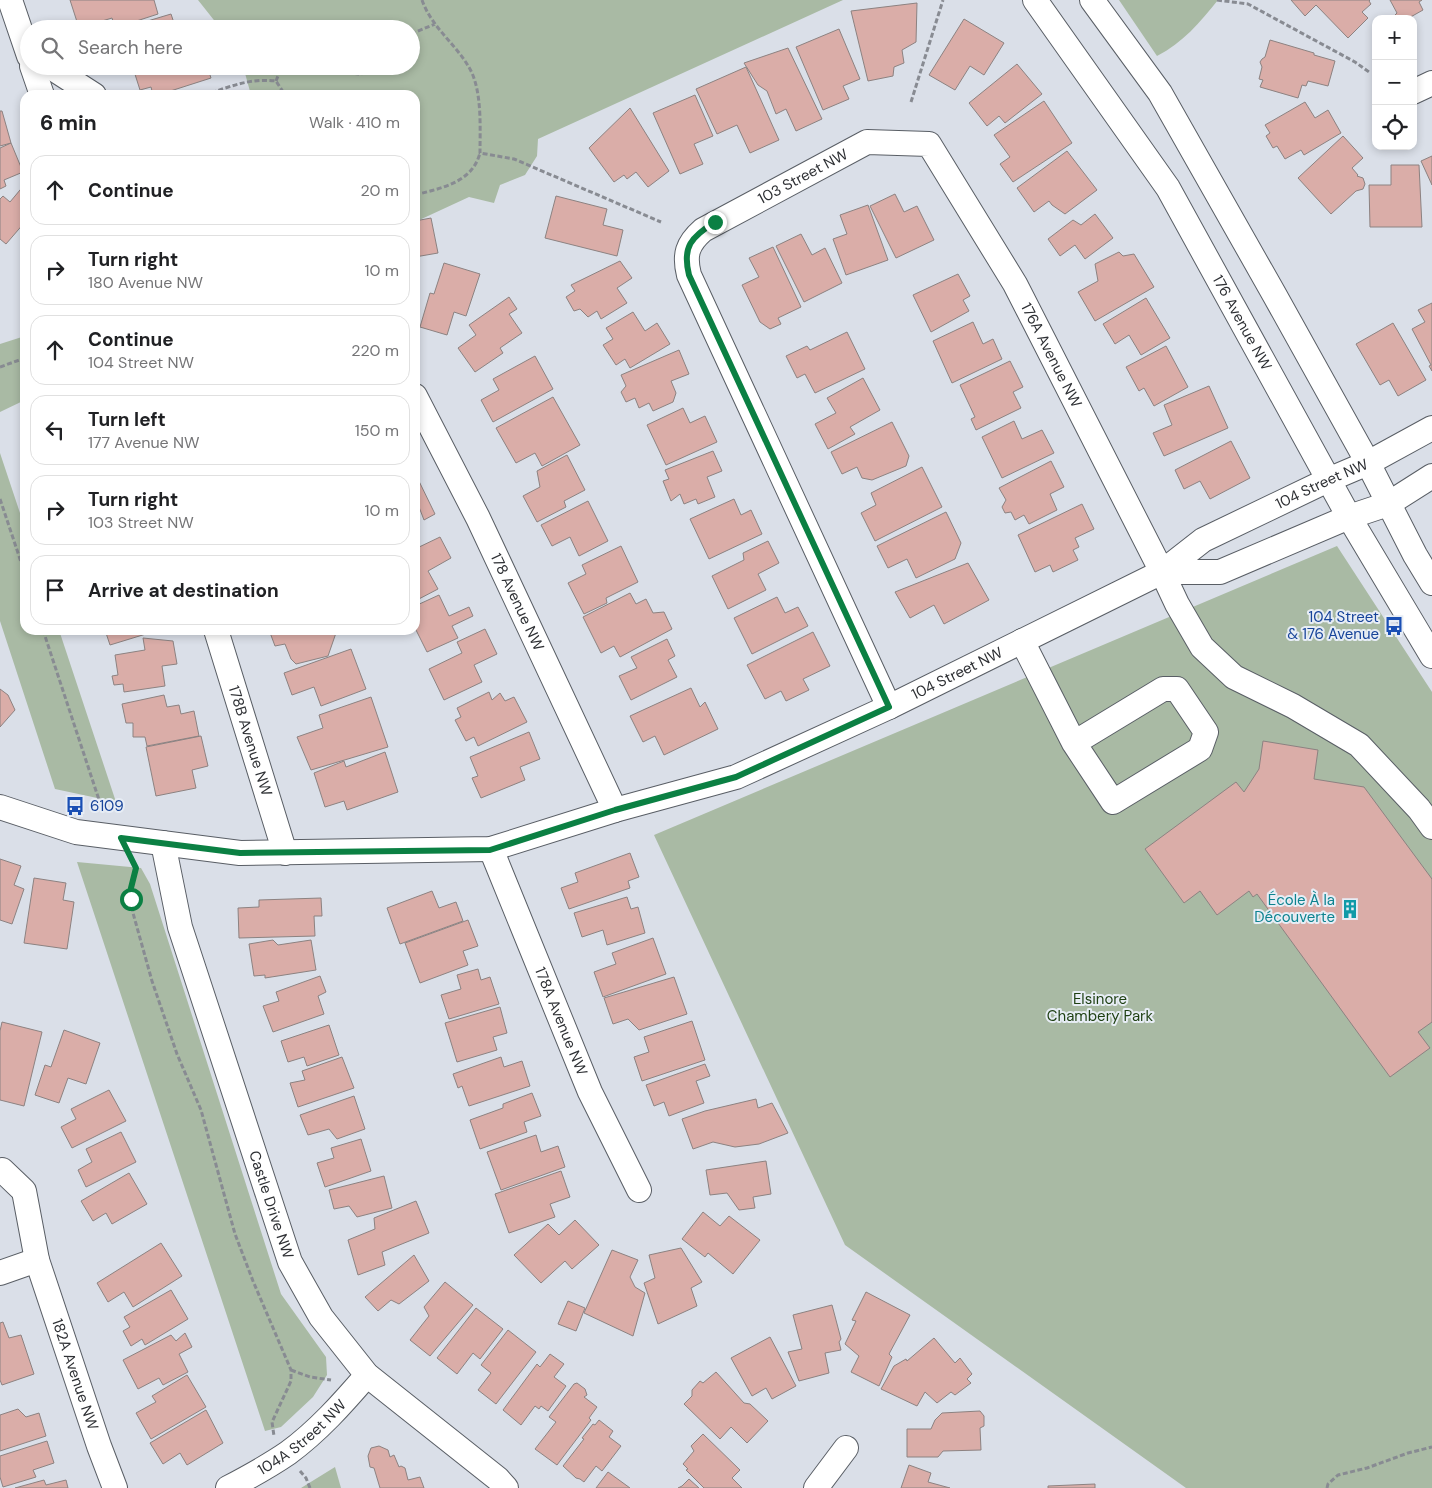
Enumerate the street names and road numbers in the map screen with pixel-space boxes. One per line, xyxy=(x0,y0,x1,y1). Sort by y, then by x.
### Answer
street label: 103 Street NW xyxy=(754,144,852,209)
street label: 176 Avenue NW xyxy=(1208,272,1277,374)
street label: 176A Avenue NW xyxy=(1016,299,1087,411)
street label: 104 Street NW xyxy=(1272,454,1371,514)
street label: 178 Avenue NW xyxy=(486,550,549,654)
street label: 104 Street NW xyxy=(908,642,1007,704)
street label: 178B Avenue NW xyxy=(224,683,277,799)
street label: 178A Avenue NW xyxy=(530,964,592,1079)
street label: Castle Drive NW xyxy=(244,1148,298,1262)
street label: 182A Avenue NW xyxy=(47,1316,103,1433)
street label: 104A Street NW xyxy=(254,1395,351,1480)

